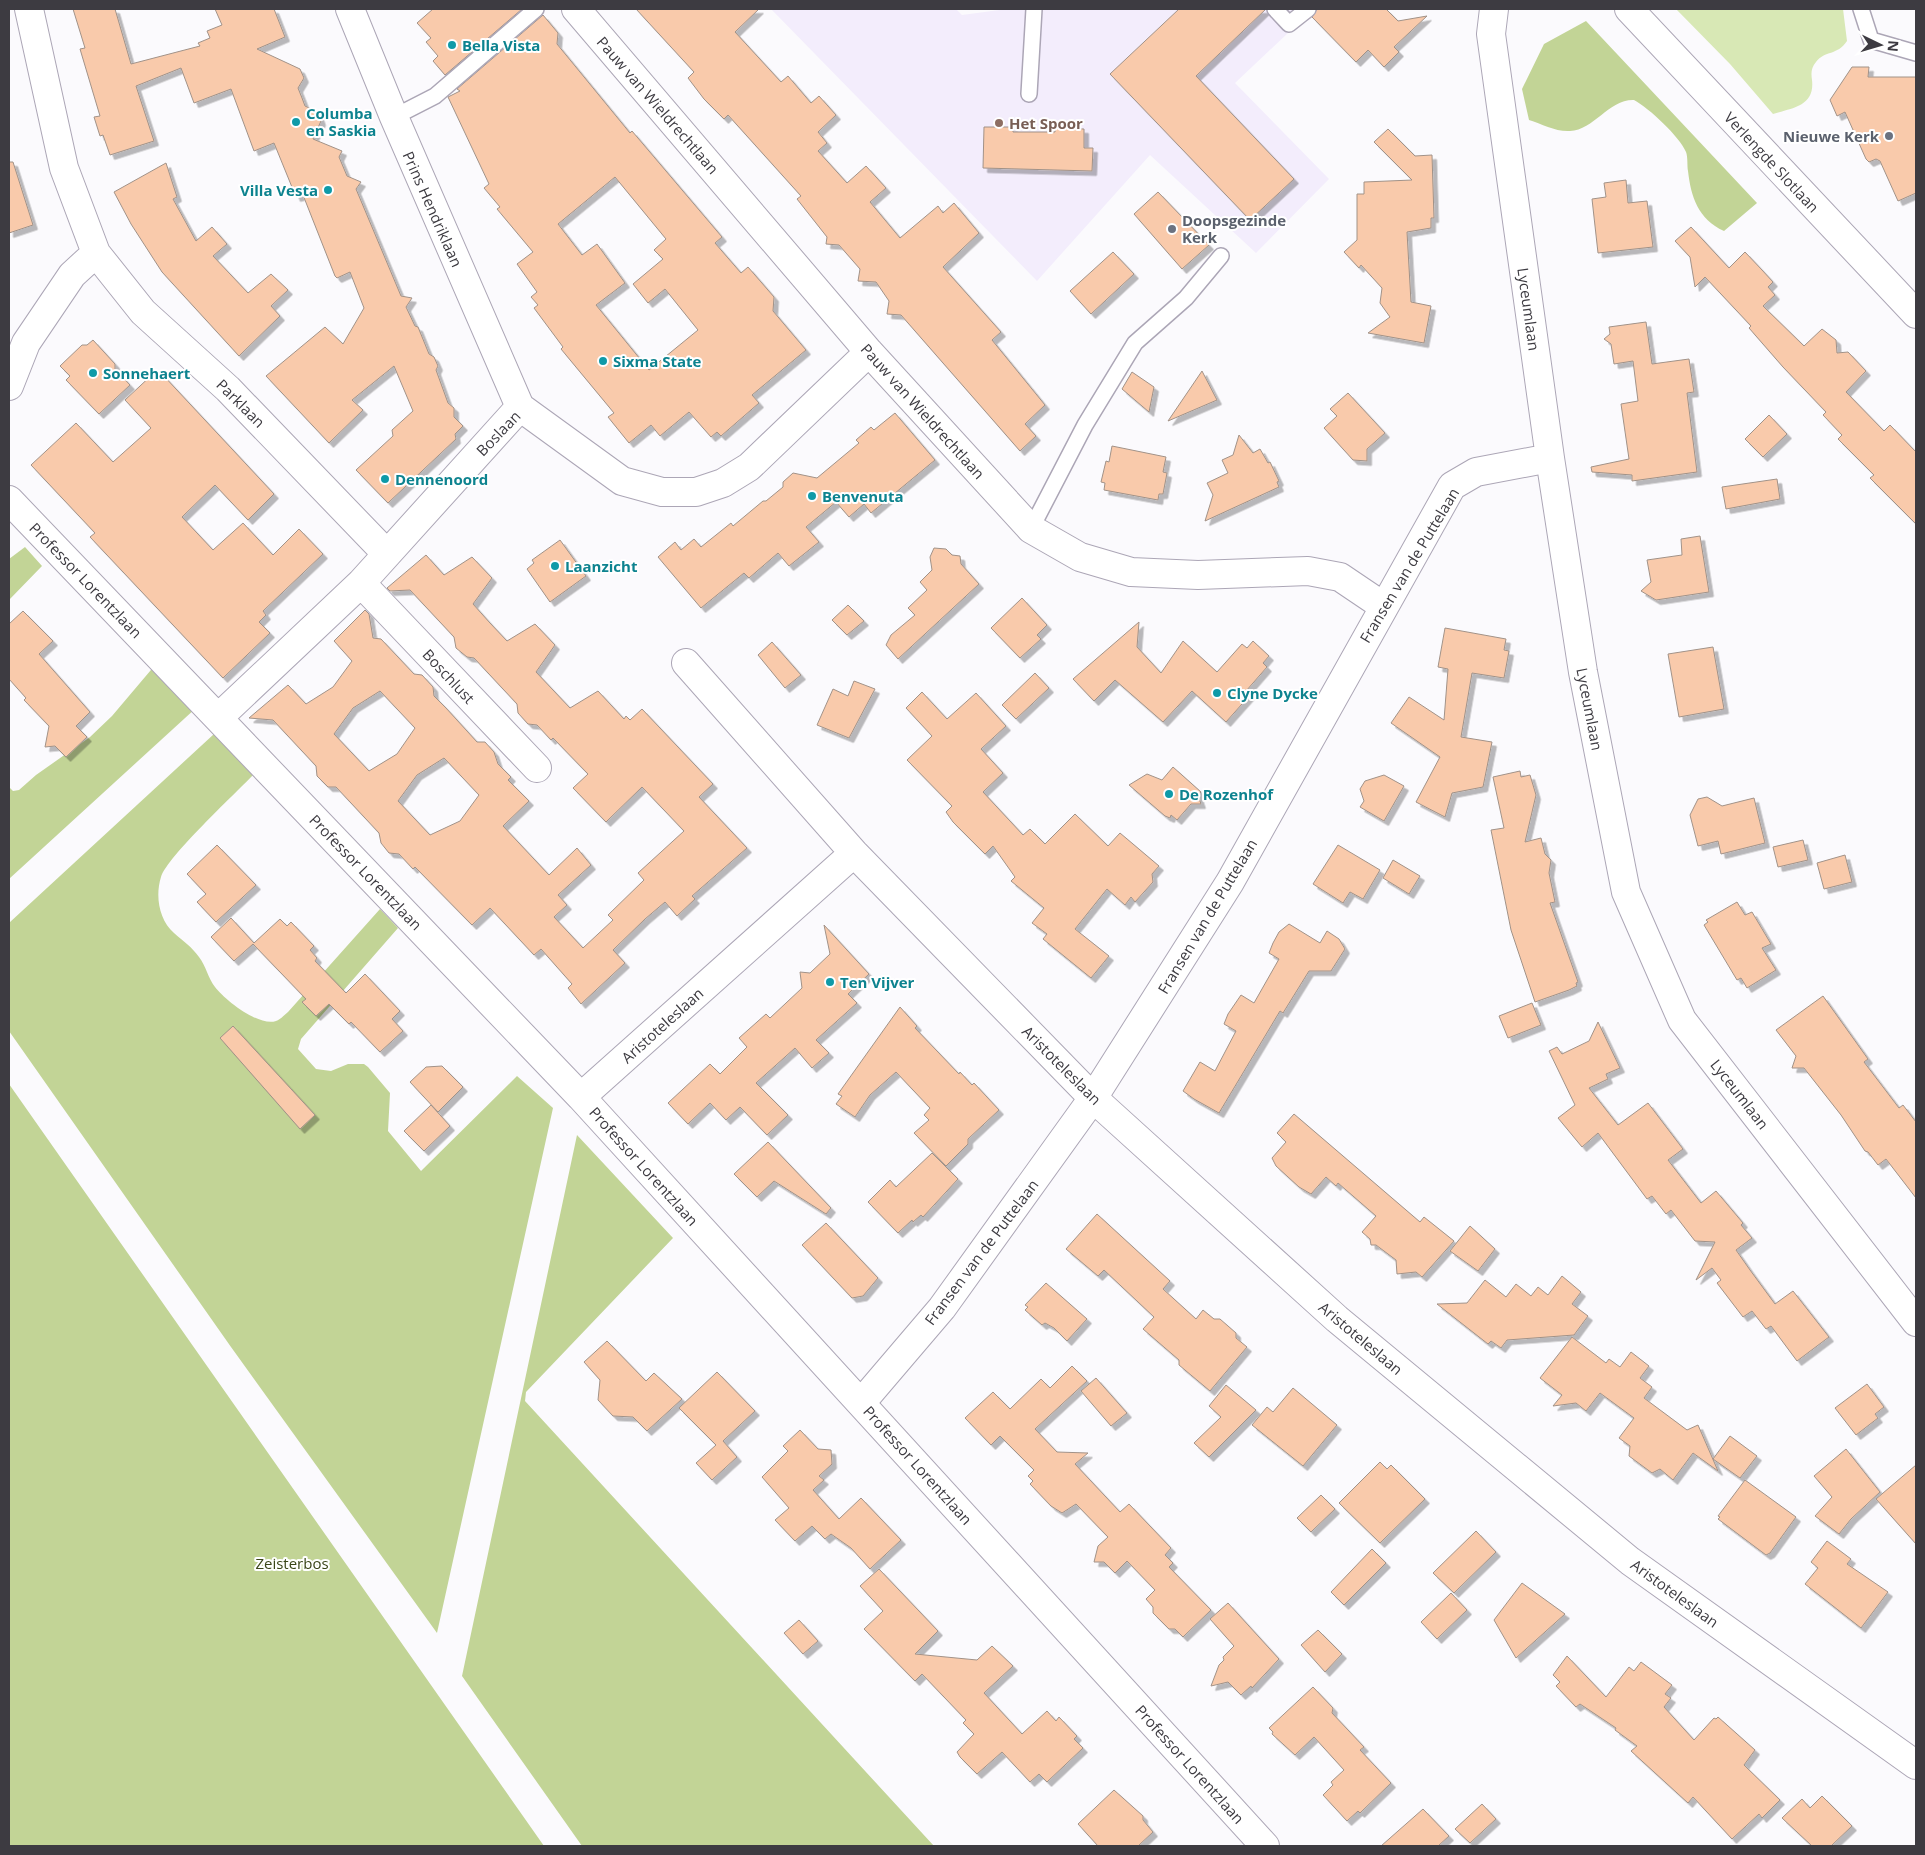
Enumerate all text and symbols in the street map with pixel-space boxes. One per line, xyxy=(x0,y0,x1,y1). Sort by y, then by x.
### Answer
north arrow xyxy=(1855,20,1905,70)
street label: Pauw van Wieldrechtlaan xyxy=(593,32,723,178)
place label: Bella Vista xyxy=(462,35,540,55)
marker: Bella Vista xyxy=(446,39,458,51)
text: N xyxy=(1883,40,1903,53)
place label: Columba en Saskia xyxy=(306,103,376,140)
street label: Verlengde Slotlaan xyxy=(1720,107,1824,217)
place label: Het Spoor xyxy=(1009,113,1083,133)
marker: Columba en Saskia xyxy=(290,116,302,128)
marker: Het Spoor xyxy=(993,117,1005,129)
place label: Nieuwe Kerk xyxy=(1783,126,1880,146)
marker: Nieuwe Kerk xyxy=(1883,130,1895,142)
street label: Prins Hendriklaan xyxy=(399,148,467,270)
place label: Villa Vesta xyxy=(240,180,318,200)
marker: Villa Vesta xyxy=(322,184,334,196)
place label: Doopsgezinde Kerk xyxy=(1182,210,1286,247)
marker: Doopsgezinde Kerk xyxy=(1166,223,1178,235)
street label: Lyceumlaan xyxy=(1513,266,1545,352)
street label: Pauw van Wieldrechtlaan xyxy=(857,339,989,483)
place label: Sixma State xyxy=(613,351,702,371)
marker: Sixma State xyxy=(597,355,609,367)
place label: Sonnehaert xyxy=(103,363,191,383)
marker: Sonnehaert xyxy=(87,367,99,379)
street label: Parklaan xyxy=(212,374,270,432)
street label: Boslaan xyxy=(472,406,524,460)
place label: Dennenoord xyxy=(395,469,488,489)
marker: Dennenoord xyxy=(379,473,391,485)
street label: Fransen van de Puttelaan xyxy=(1355,484,1463,646)
place label: Benvenuta xyxy=(822,486,903,506)
marker: Benvenuta xyxy=(806,490,818,502)
street label: Professor Lorentzlaan xyxy=(25,518,147,642)
place label: Laanzicht xyxy=(565,556,638,576)
marker: Laanzicht xyxy=(549,560,561,572)
street label: Boschlust xyxy=(419,644,479,708)
street label: Lyceumlaan xyxy=(1572,666,1608,752)
place label: Clyne Dycke xyxy=(1227,683,1318,703)
marker: Clyne Dycke xyxy=(1211,687,1223,699)
place label: De Rozenhof xyxy=(1179,784,1274,804)
marker: De Rozenhof xyxy=(1163,788,1175,800)
street label: Professor Lorentzlaan xyxy=(305,810,427,934)
street label: Fransen van de Puttelaan xyxy=(1153,835,1261,997)
place label: Ten Vijver xyxy=(840,972,915,992)
marker: Ten Vijver xyxy=(824,976,836,988)
street label: Aristoteleslaan xyxy=(617,983,707,1067)
street label: Aristoteleslaan xyxy=(1018,1021,1106,1109)
street label: Lyceumlaan xyxy=(1706,1055,1774,1133)
street label: Professor Lorentzlaan xyxy=(585,1102,703,1230)
street label: Fransen van de Puttelaan xyxy=(920,1175,1042,1329)
street label: Aristoteleslaan xyxy=(1315,1297,1407,1379)
street label: Professor Lorentzlaan xyxy=(859,1401,977,1529)
park label: Zeisterbos xyxy=(255,1553,329,1573)
street label: Aristoteleslaan xyxy=(1627,1554,1723,1632)
street label: Professor Lorentzlaan xyxy=(1131,1700,1249,1828)

